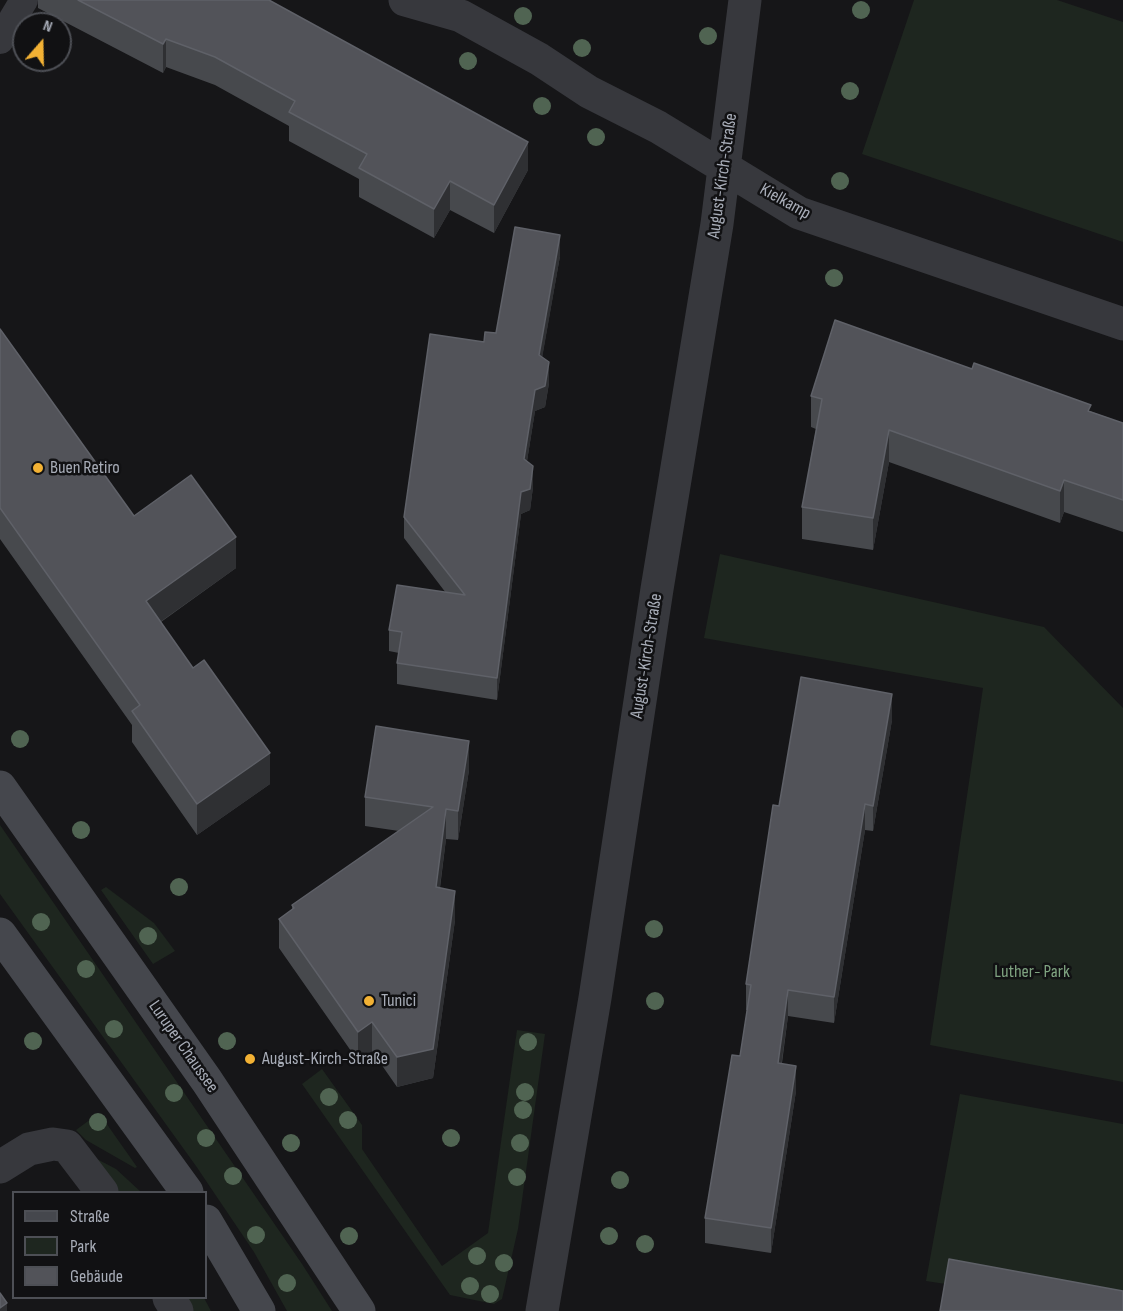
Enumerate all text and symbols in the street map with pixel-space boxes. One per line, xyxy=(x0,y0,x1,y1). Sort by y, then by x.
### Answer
north arrow xyxy=(12,12,72,72)
text: N xyxy=(40,16,55,37)
street label: August-Kirch-Straße xyxy=(704,112,742,240)
street label: Kielkamp xyxy=(756,179,814,225)
place label: Buen Retiro xyxy=(50,457,120,479)
marker: Buen Retiro xyxy=(31,461,45,475)
street label: August-Kirch-Straße xyxy=(626,592,668,720)
park label: Luther- Park xyxy=(994,961,1070,983)
place label: Tunici xyxy=(381,990,416,1012)
marker: Tunici xyxy=(362,994,376,1008)
street label: Luruper Chaussee xyxy=(143,997,223,1097)
place label: August-Kirch-Straße xyxy=(262,1048,388,1070)
marker: August-Kirch-Straße xyxy=(243,1052,257,1066)
legend xyxy=(12,1191,207,1299)
text: Straße xyxy=(70,1206,110,1227)
text: Park xyxy=(70,1236,96,1257)
text: Gebäude xyxy=(70,1266,123,1287)

